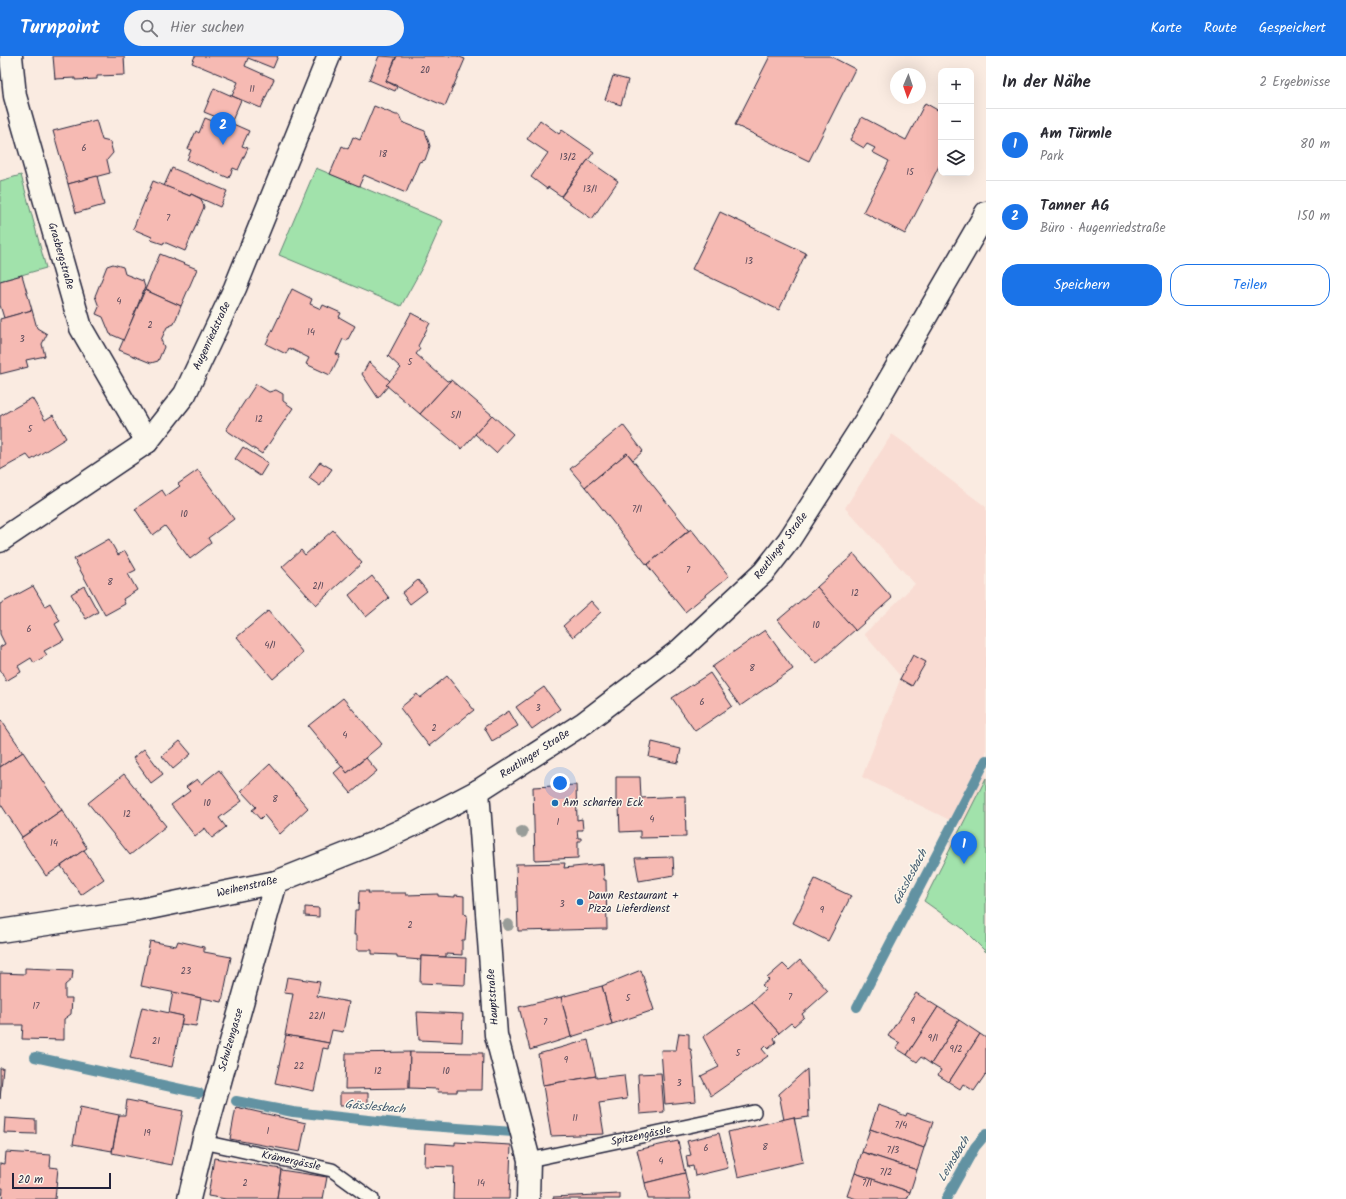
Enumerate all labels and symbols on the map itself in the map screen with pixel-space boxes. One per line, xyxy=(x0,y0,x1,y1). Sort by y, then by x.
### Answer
house number: 20 xyxy=(420,63,430,78)
north arrow xyxy=(890,68,926,104)
house number: 11 xyxy=(249,82,255,97)
pin: 2 xyxy=(210,112,236,145)
house number: 6 xyxy=(81,141,87,156)
house number: 18 xyxy=(379,147,388,162)
house number: 13/2 xyxy=(560,150,576,165)
house number: 15 xyxy=(906,165,915,180)
house number: 13/1 xyxy=(583,182,597,197)
house number: 7 xyxy=(166,211,171,226)
street label: Grasbergstraße xyxy=(43,220,79,292)
house number: 13 xyxy=(745,254,753,269)
house number: 4 xyxy=(117,294,122,309)
street label: Augenriedstraße xyxy=(188,299,236,373)
house number: 2 xyxy=(147,318,153,333)
house number: 14 xyxy=(307,325,315,340)
house number: 3 xyxy=(19,332,25,347)
house number: 5 xyxy=(408,355,414,370)
house number: 5/1 xyxy=(451,408,462,423)
house number: 12 xyxy=(255,412,263,427)
house number: 5 xyxy=(28,422,34,437)
house number: 7/1 xyxy=(632,502,642,517)
house number: 10 xyxy=(180,507,188,522)
street label: Reutlinger Straße xyxy=(750,508,812,584)
house number: 7 xyxy=(686,563,691,578)
house number: 8 xyxy=(107,575,113,590)
house number: 2/1 xyxy=(312,579,324,594)
house number: 12 xyxy=(851,586,859,601)
house number: 10 xyxy=(812,618,820,633)
house number: 6 xyxy=(26,622,32,637)
house number: 4/1 xyxy=(265,638,276,653)
house number: 8 xyxy=(749,661,755,676)
house number: 6 xyxy=(699,695,705,710)
house number: 3 xyxy=(535,701,541,716)
house number: 2 xyxy=(431,721,437,736)
street label: Reutlinger Straße xyxy=(496,724,574,783)
house number: 4 xyxy=(343,728,348,743)
your location xyxy=(550,773,570,793)
house number: 8 xyxy=(272,792,278,807)
place label: Am scharfen Eck xyxy=(563,794,644,812)
house number: 10 xyxy=(203,796,211,811)
marker: Am scharfen Eck xyxy=(550,798,560,808)
house number: 12 xyxy=(123,807,131,822)
house number: 4 xyxy=(650,812,655,827)
house number: 1 xyxy=(557,815,560,830)
pin: 1 xyxy=(951,831,977,864)
house number: 14 xyxy=(50,836,58,851)
water label: Gässlesbach xyxy=(887,845,933,908)
street label: Weihenstraße xyxy=(215,871,279,903)
place label: Dawn Restaurant + Pizza Lieferdienst xyxy=(588,887,679,918)
house number: 3 xyxy=(559,897,565,912)
marker: Dawn Restaurant + Pizza Lieferdienst xyxy=(575,897,585,907)
house number: 9 xyxy=(820,903,825,918)
house number: 2 xyxy=(407,918,413,933)
house number: 23 xyxy=(181,964,191,979)
street label: Hauptstraße xyxy=(482,968,504,1026)
house number: 7 xyxy=(788,990,793,1005)
house number: 5 xyxy=(626,991,632,1006)
house number: 17 xyxy=(33,999,40,1014)
street label: Schulzengasse xyxy=(213,1006,249,1074)
house number: 22/1 xyxy=(309,1009,325,1024)
house number: 9 xyxy=(911,1014,916,1029)
house number: 7 xyxy=(543,1015,548,1030)
house number: 9/1 xyxy=(928,1031,938,1046)
house number: 21 xyxy=(152,1034,160,1049)
house number: 9/2 xyxy=(950,1042,962,1057)
house number: 5 xyxy=(736,1046,742,1061)
house number: 9 xyxy=(564,1053,569,1068)
house number: 22 xyxy=(294,1059,304,1074)
house number: 12 xyxy=(374,1064,382,1079)
house number: 10 xyxy=(442,1064,450,1079)
house number: 3 xyxy=(676,1076,682,1091)
water label: Gässlesbach xyxy=(344,1095,407,1119)
house number: 11 xyxy=(572,1111,578,1126)
house number: 7/4 xyxy=(895,1118,907,1133)
street label: Spitzengässle xyxy=(609,1121,673,1151)
house number: 1 xyxy=(267,1124,270,1139)
house number: 19 xyxy=(143,1126,151,1141)
water label: Leinsbach xyxy=(933,1131,976,1185)
house number: 8 xyxy=(762,1140,768,1155)
house number: 6 xyxy=(703,1141,709,1156)
house number: 7/3 xyxy=(887,1143,899,1158)
street label: Krämergässle xyxy=(260,1146,322,1176)
house number: 4 xyxy=(659,1154,664,1169)
house number: 7/2 xyxy=(880,1165,892,1180)
scale bar xyxy=(12,1171,111,1190)
house number: 2 xyxy=(242,1176,248,1191)
house number: 14 xyxy=(477,1176,485,1191)
house number: 7/1 xyxy=(862,1176,872,1191)

